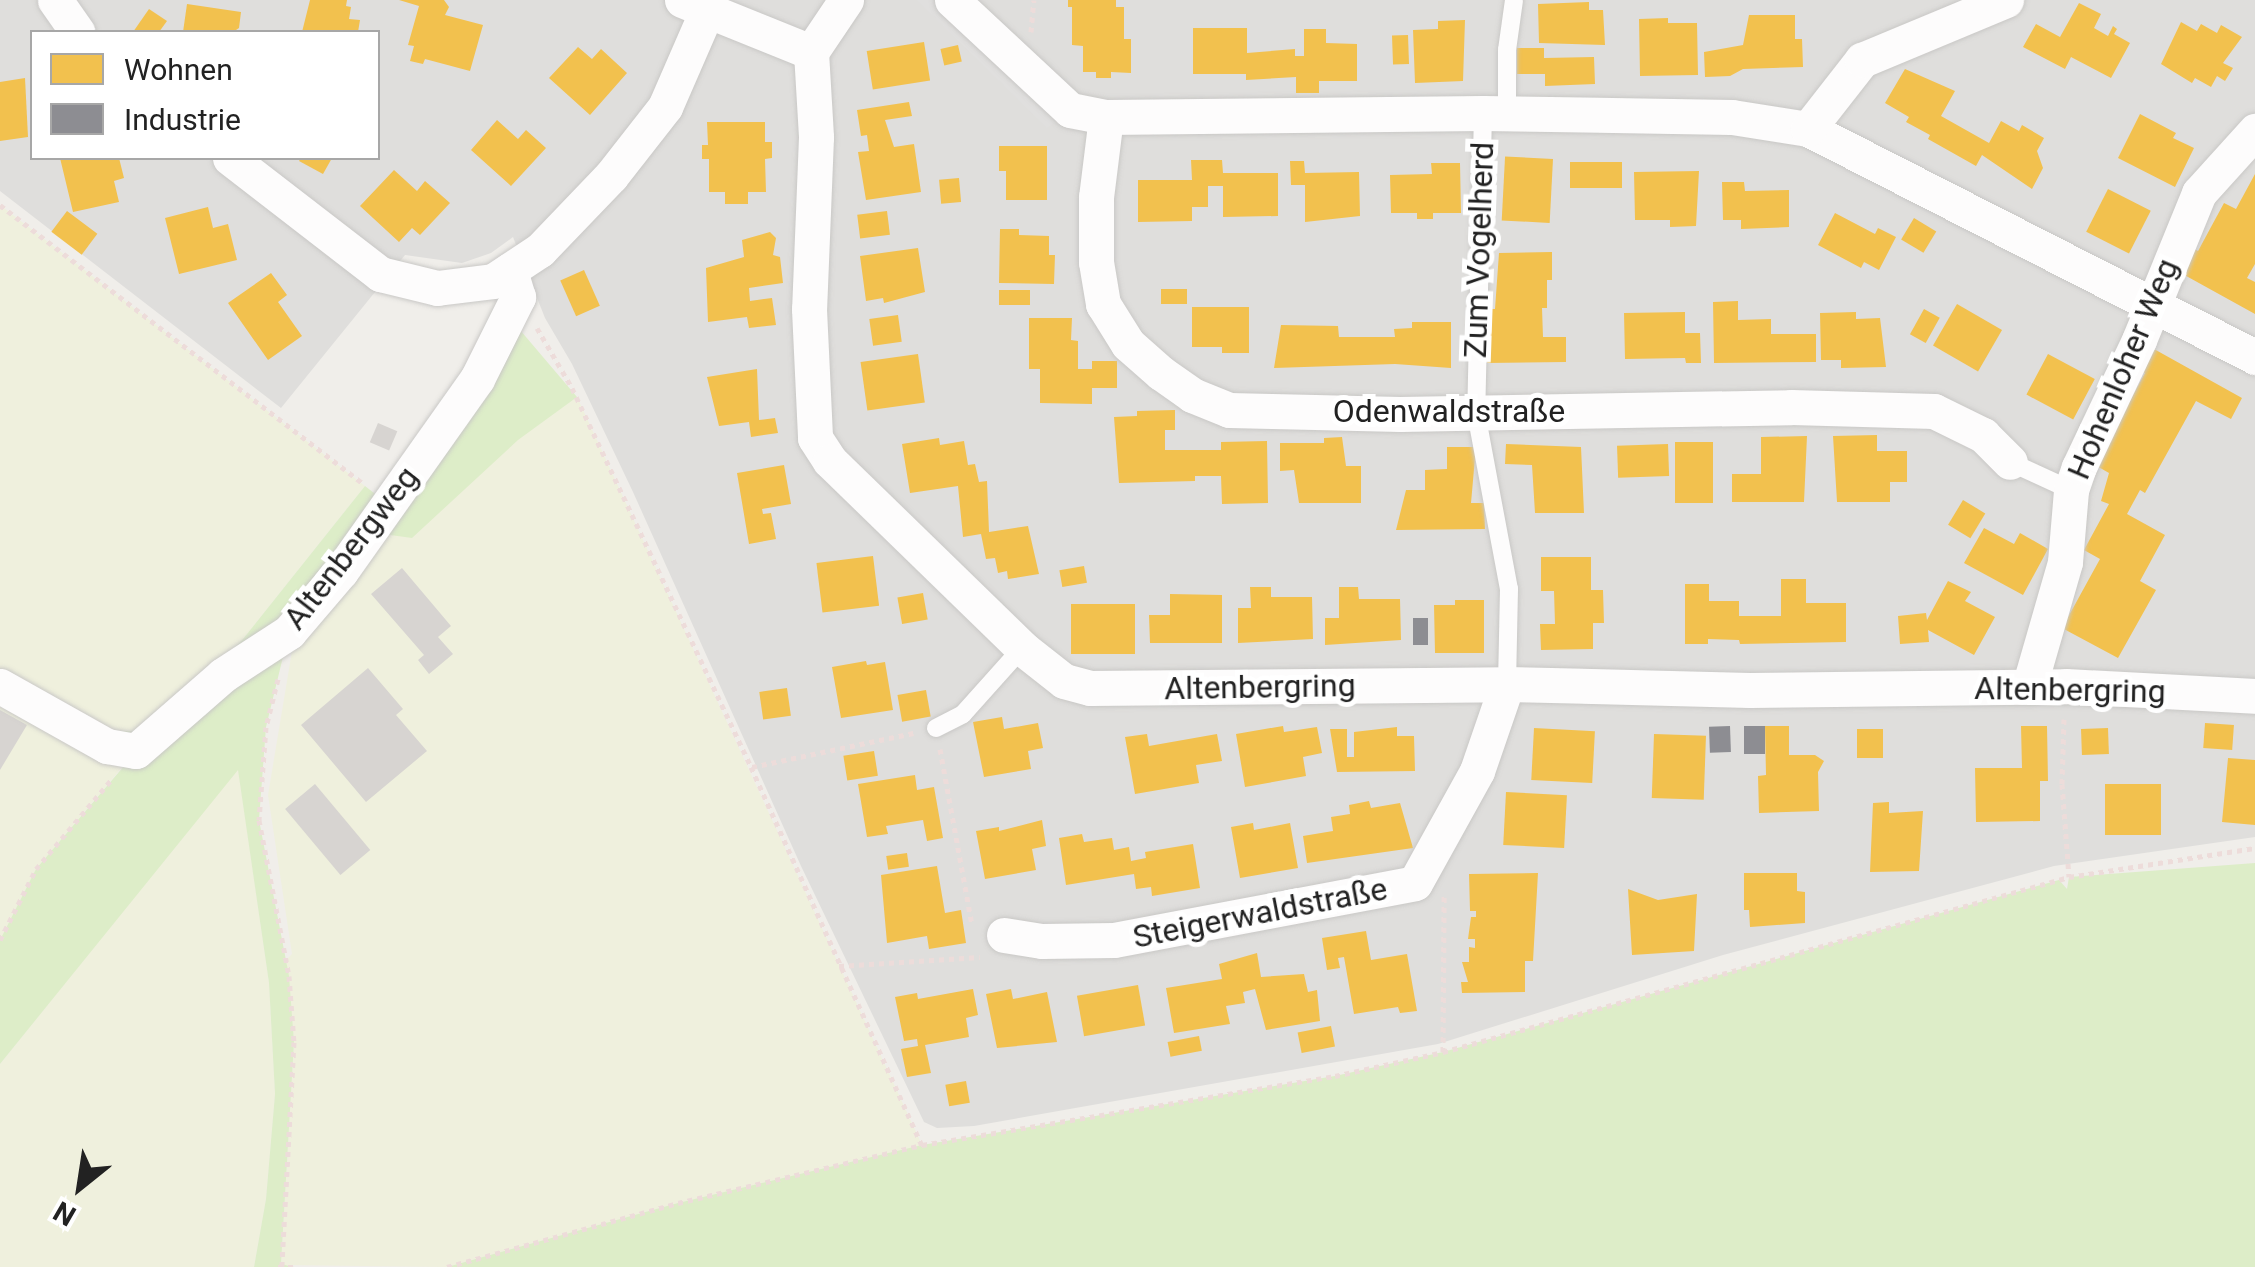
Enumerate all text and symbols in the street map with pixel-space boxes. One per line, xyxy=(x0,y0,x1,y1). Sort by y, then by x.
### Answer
legend xyxy=(30,30,380,160)
text: Wohnen xyxy=(124,52,233,87)
text: Industrie xyxy=(124,102,241,137)
street label: Zum Vogelherd xyxy=(1456,141,1502,359)
street label: Hohenloher Weg xyxy=(2059,253,2187,485)
street label: Odenwaldstraße xyxy=(1333,392,1565,430)
street label: Altenbergweg xyxy=(275,459,427,637)
street label: Altenbergring xyxy=(1164,666,1356,708)
street label: Altenbergring xyxy=(1974,669,2166,711)
street label: Steigerwaldstraße xyxy=(1130,870,1390,956)
north arrow xyxy=(30,1137,130,1237)
text: N xyxy=(48,1194,82,1233)

